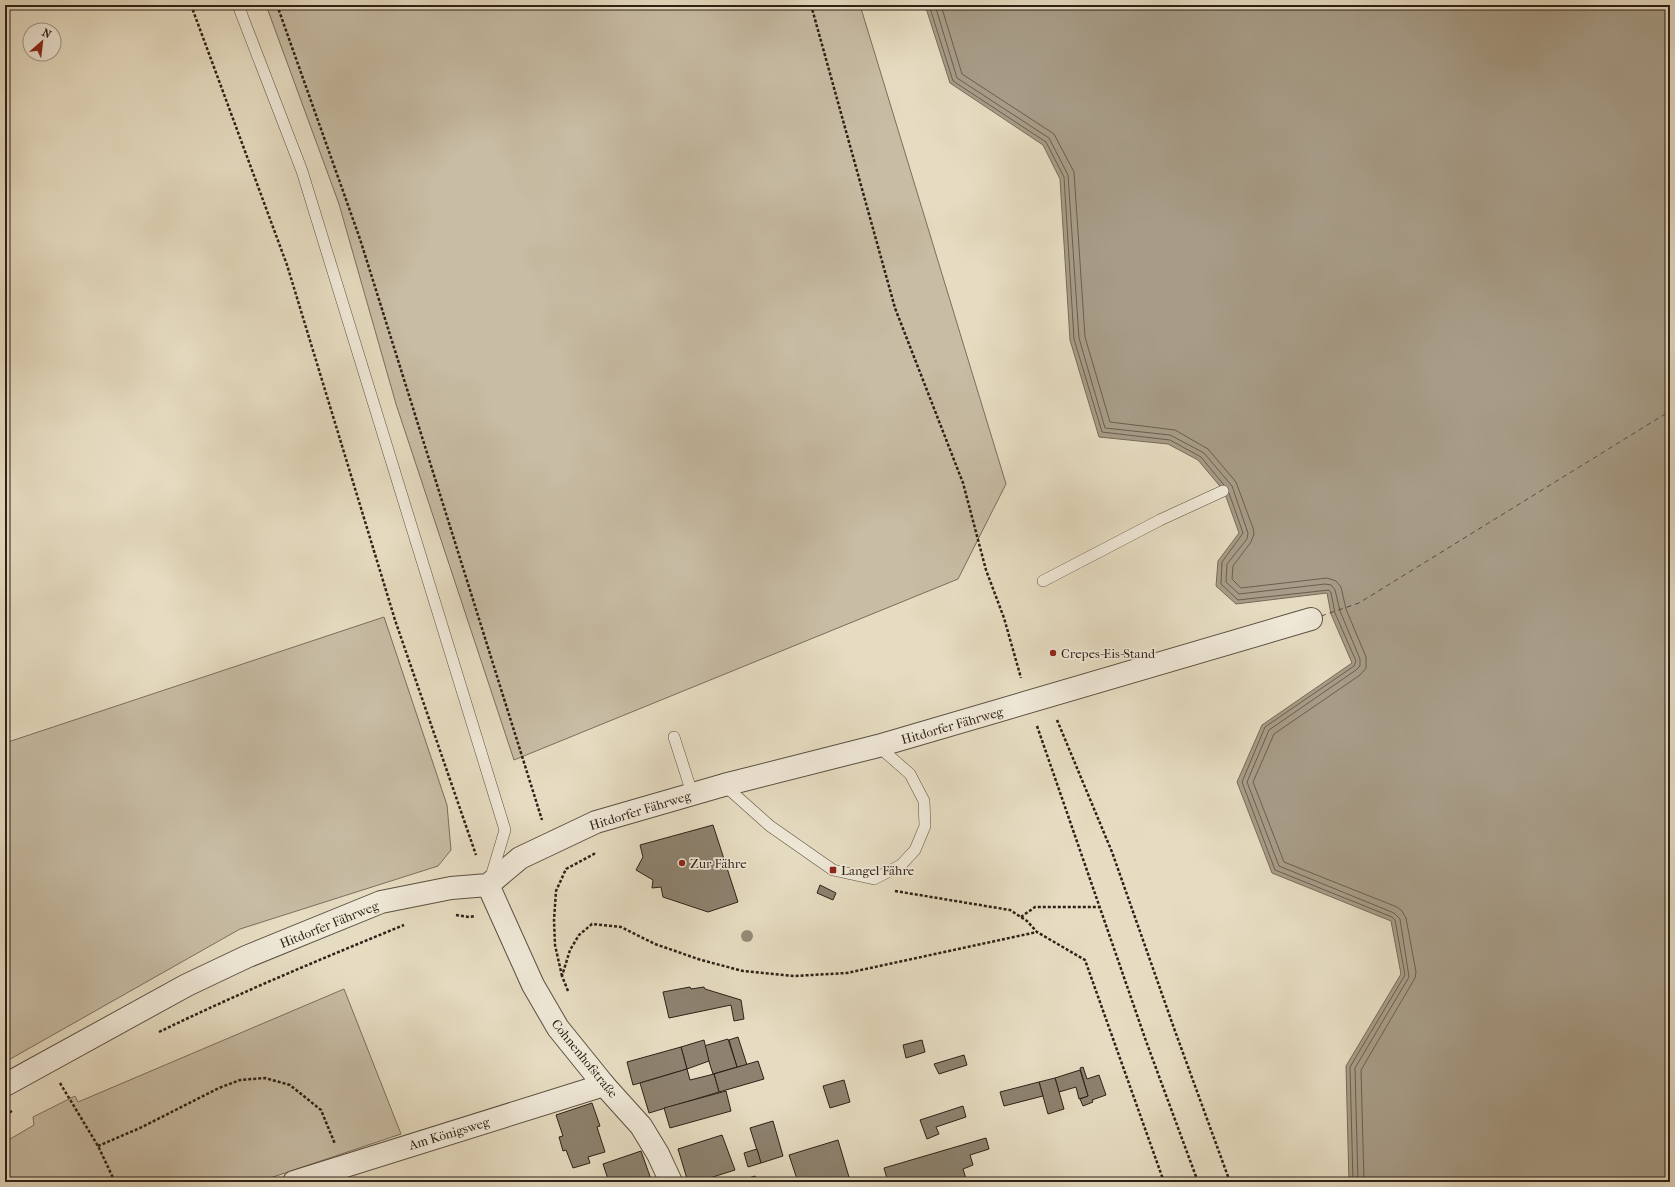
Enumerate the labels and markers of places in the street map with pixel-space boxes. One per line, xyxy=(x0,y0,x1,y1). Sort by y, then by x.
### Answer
place label: Crepes-Eis-Stand xyxy=(1061,646,1156,661)
marker: Crepes-Eis-Stand xyxy=(1048,648,1058,658)
place label: Zur Fähre xyxy=(690,856,747,871)
marker: Zur Fähre xyxy=(677,858,687,868)
place label: Langel Fähre xyxy=(841,863,915,878)
marker: Langel Fähre xyxy=(828,865,838,875)

